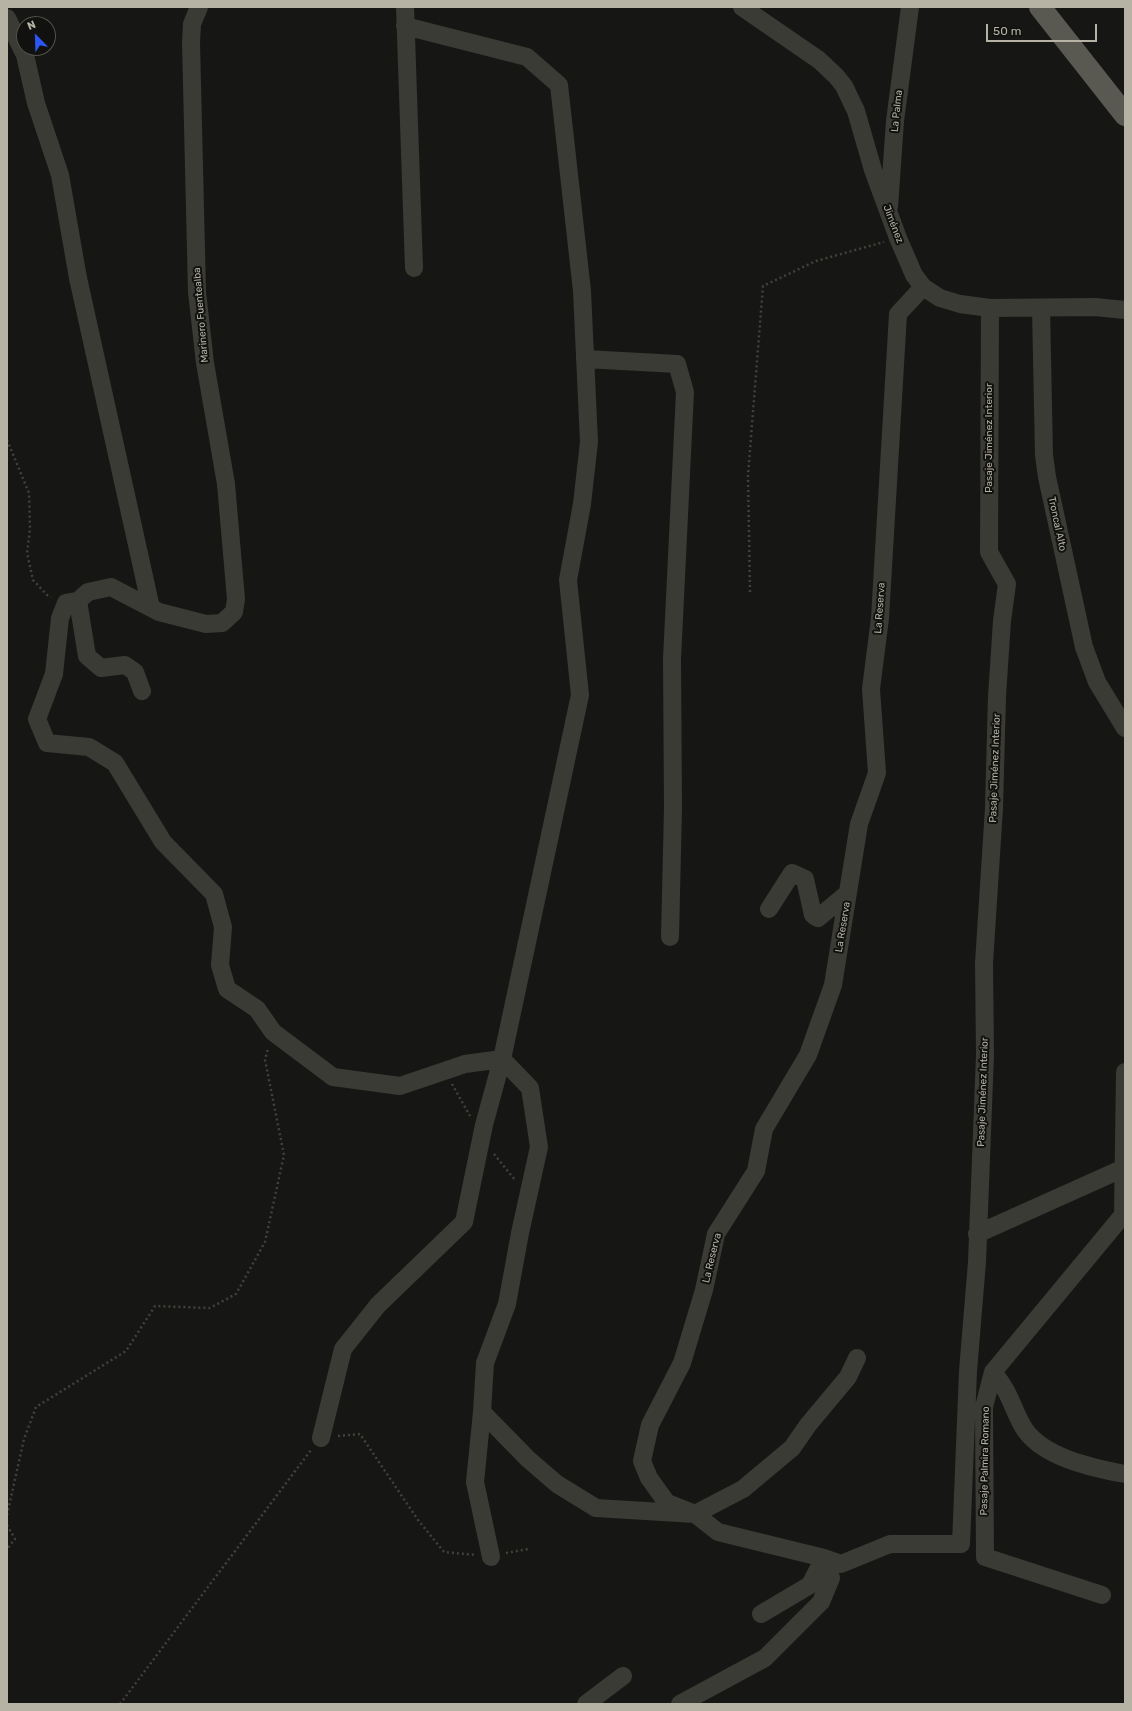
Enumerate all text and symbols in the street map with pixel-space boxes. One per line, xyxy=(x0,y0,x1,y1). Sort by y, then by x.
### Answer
north arrow xyxy=(16,16,56,56)
scale bar xyxy=(988,16,1099,42)
text: N xyxy=(25,18,38,33)
text: 50 m xyxy=(993,24,1021,38)
street label: La Palma xyxy=(889,89,905,133)
street label: Jiménez xyxy=(880,203,906,245)
street label: Marinero Fuentealba xyxy=(191,267,211,363)
street label: Pasaje Jiménez Interior xyxy=(983,383,995,493)
street label: Troncal Alto xyxy=(1045,496,1069,552)
street label: La Reserva xyxy=(872,582,888,634)
street label: Pasaje Jiménez Interior xyxy=(987,713,1003,823)
street label: La Reserva xyxy=(833,901,853,953)
street label: Pasaje Jiménez Interior xyxy=(975,1037,991,1147)
street label: La Reserva xyxy=(700,1232,724,1284)
street label: Pasaje Palmira Romano xyxy=(978,1406,992,1516)

